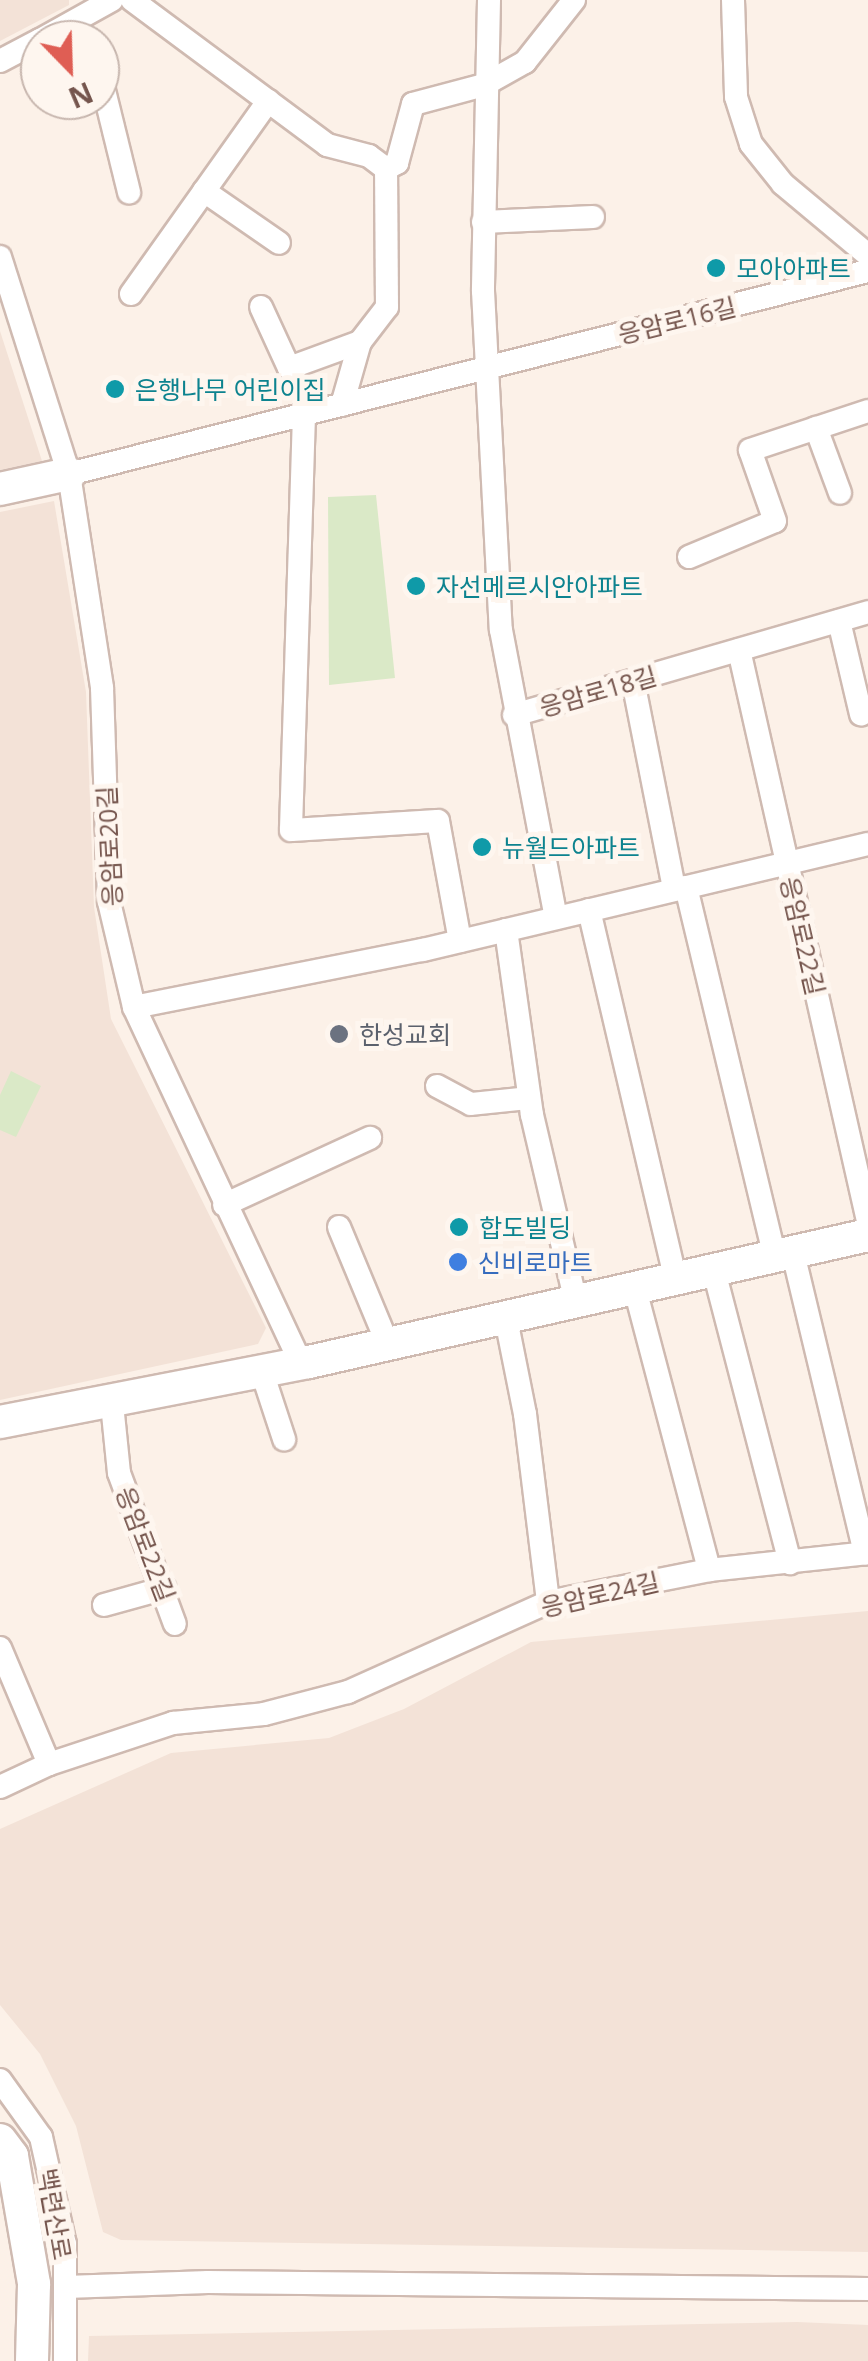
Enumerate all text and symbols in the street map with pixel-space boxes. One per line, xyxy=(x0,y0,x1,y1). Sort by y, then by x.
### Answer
north arrow xyxy=(20,20,120,120)
text: N xyxy=(63,74,99,118)
place label: 모아아파트 xyxy=(736,253,851,283)
marker: 모아아파트 xyxy=(705,257,727,279)
street label: 응암로16길 xyxy=(615,291,739,349)
place label: 은행나무 어린이집 xyxy=(135,374,325,404)
marker: 은행나무 어린이집 xyxy=(104,378,126,400)
place label: 자선메르시안아파트 xyxy=(436,571,643,601)
marker: 자선메르시안아파트 xyxy=(405,575,427,597)
street label: 응암로18길 xyxy=(536,660,660,722)
street label: 응암로20길 xyxy=(91,785,127,907)
place label: 뉴월드아파트 xyxy=(502,832,640,862)
marker: 뉴월드아파트 xyxy=(471,836,493,858)
street label: 응암로22길 xyxy=(775,874,831,998)
place label: 한성교회 xyxy=(359,1019,451,1049)
marker: 한성교회 xyxy=(328,1023,350,1045)
place label: 합도빌딩 xyxy=(479,1212,571,1242)
marker: 합도빌딩 xyxy=(448,1216,470,1238)
place label: 신비로마트 xyxy=(478,1247,593,1277)
marker: 신비로마트 xyxy=(447,1251,469,1273)
street label: 응암로22길 xyxy=(110,1482,182,1606)
street label: 응암로24길 xyxy=(538,1566,662,1622)
street label: 백련산로 xyxy=(32,2166,78,2262)

